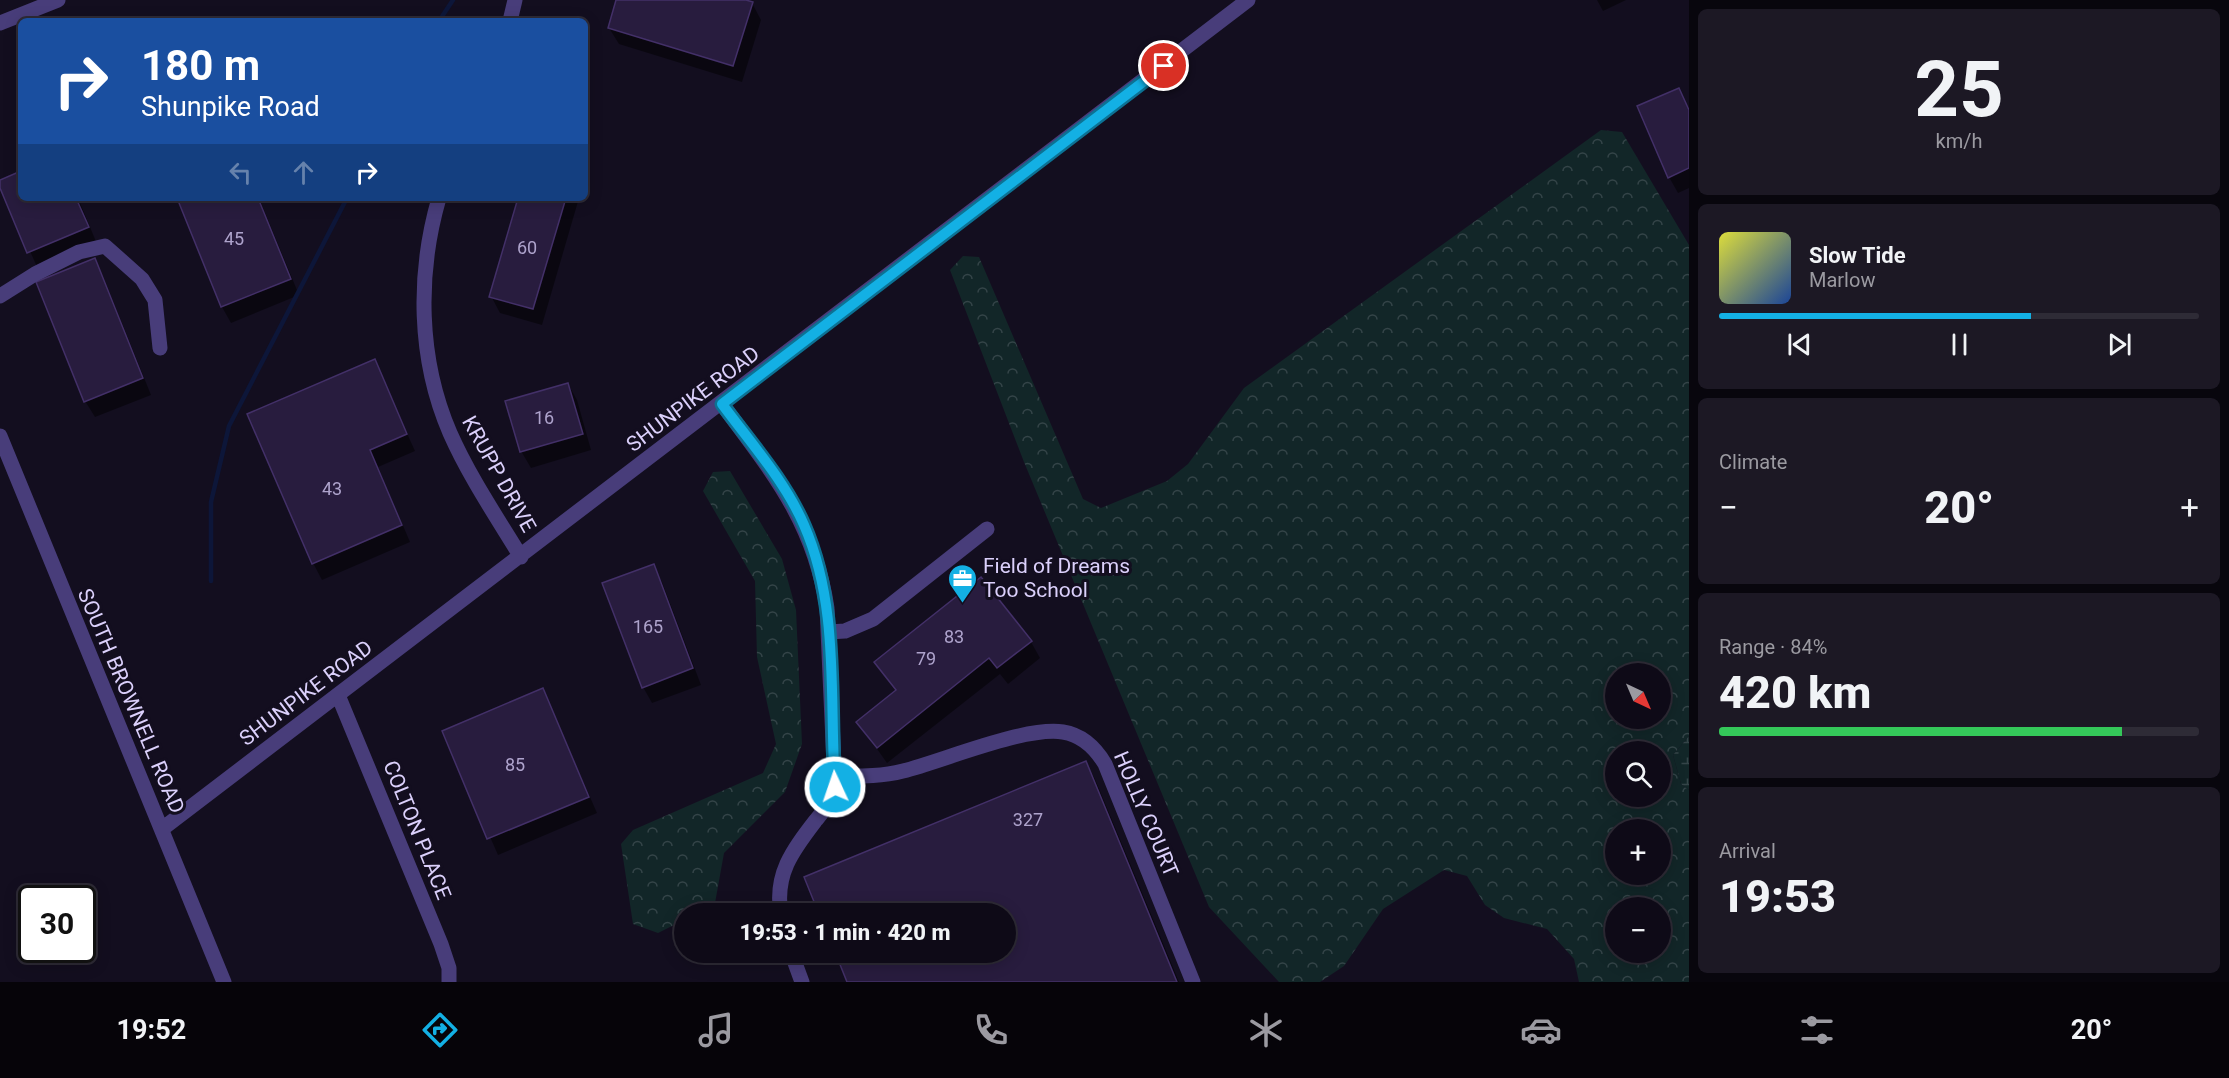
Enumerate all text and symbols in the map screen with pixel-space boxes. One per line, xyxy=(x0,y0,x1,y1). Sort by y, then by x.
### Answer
pin xyxy=(1138,40,1189,91)
text: 180 m xyxy=(141,41,260,90)
icon: right xyxy=(42,42,120,120)
text: 25 xyxy=(1914,44,2004,135)
icon: arrive xyxy=(1147,49,1180,82)
text: Shunpike Road xyxy=(141,91,320,123)
text: km/h xyxy=(1936,129,1982,153)
icon: left xyxy=(224,156,257,189)
icon: ahead xyxy=(287,156,320,189)
icon: right xyxy=(350,156,383,189)
house number: 45 xyxy=(224,228,244,249)
house number: 60 xyxy=(517,237,537,258)
text: Slow Tide xyxy=(1809,243,1906,268)
text: Marlow xyxy=(1809,268,1875,292)
icon: previous xyxy=(1783,328,1816,361)
icon: pause xyxy=(1943,328,1976,361)
icon: next xyxy=(2103,328,2136,361)
street label: SHUNPIKE ROAD xyxy=(622,341,764,457)
house number: 16 xyxy=(534,407,554,428)
street label: KRUPP DRIVE xyxy=(457,412,541,536)
text: Climate xyxy=(1719,450,1787,474)
house number: 43 xyxy=(322,478,342,499)
text: 20° xyxy=(1924,481,1994,534)
text: − xyxy=(1719,488,1738,527)
text: + xyxy=(2180,488,2199,527)
place label: Field of Dreams Too School xyxy=(983,554,1130,602)
office icon: Field of Dreams Too School xyxy=(946,562,978,604)
street label: SOUTH BROWNELL ROAD xyxy=(73,585,189,817)
house number: 165 xyxy=(633,616,663,637)
house number: 83 xyxy=(944,626,964,647)
street label: SHUNPIKE ROAD xyxy=(235,635,377,751)
text: Range · 84% xyxy=(1719,635,1827,659)
house number: 79 xyxy=(916,648,936,669)
north arrow xyxy=(1605,663,1671,729)
map controls xyxy=(1605,663,1671,963)
text: 420 km xyxy=(1719,666,1871,719)
button: search xyxy=(1605,741,1671,807)
street label: HOLLY COURT xyxy=(1109,748,1183,881)
house number: 85 xyxy=(505,754,525,775)
position arrow xyxy=(803,755,867,819)
street label: COLTON PLACE xyxy=(378,757,456,903)
house number: 327 xyxy=(1013,809,1043,830)
button: + xyxy=(1605,819,1671,885)
text: Arrival xyxy=(1719,839,1776,863)
text: 19:53 xyxy=(1719,870,1836,923)
speed limit sign: 30 xyxy=(18,885,96,963)
button: − xyxy=(1605,897,1671,963)
text: 19:53 · 1 min · 420 m xyxy=(740,920,950,945)
icon: directions xyxy=(419,1009,461,1051)
icon: music xyxy=(695,1009,737,1051)
icon: phone xyxy=(970,1009,1012,1051)
icon: climate xyxy=(1245,1009,1287,1051)
icon: car xyxy=(1520,1009,1562,1051)
icon: filters xyxy=(1796,1009,1838,1051)
text: 19:52 xyxy=(117,1014,186,1046)
text: 20° xyxy=(2071,1014,2112,1046)

